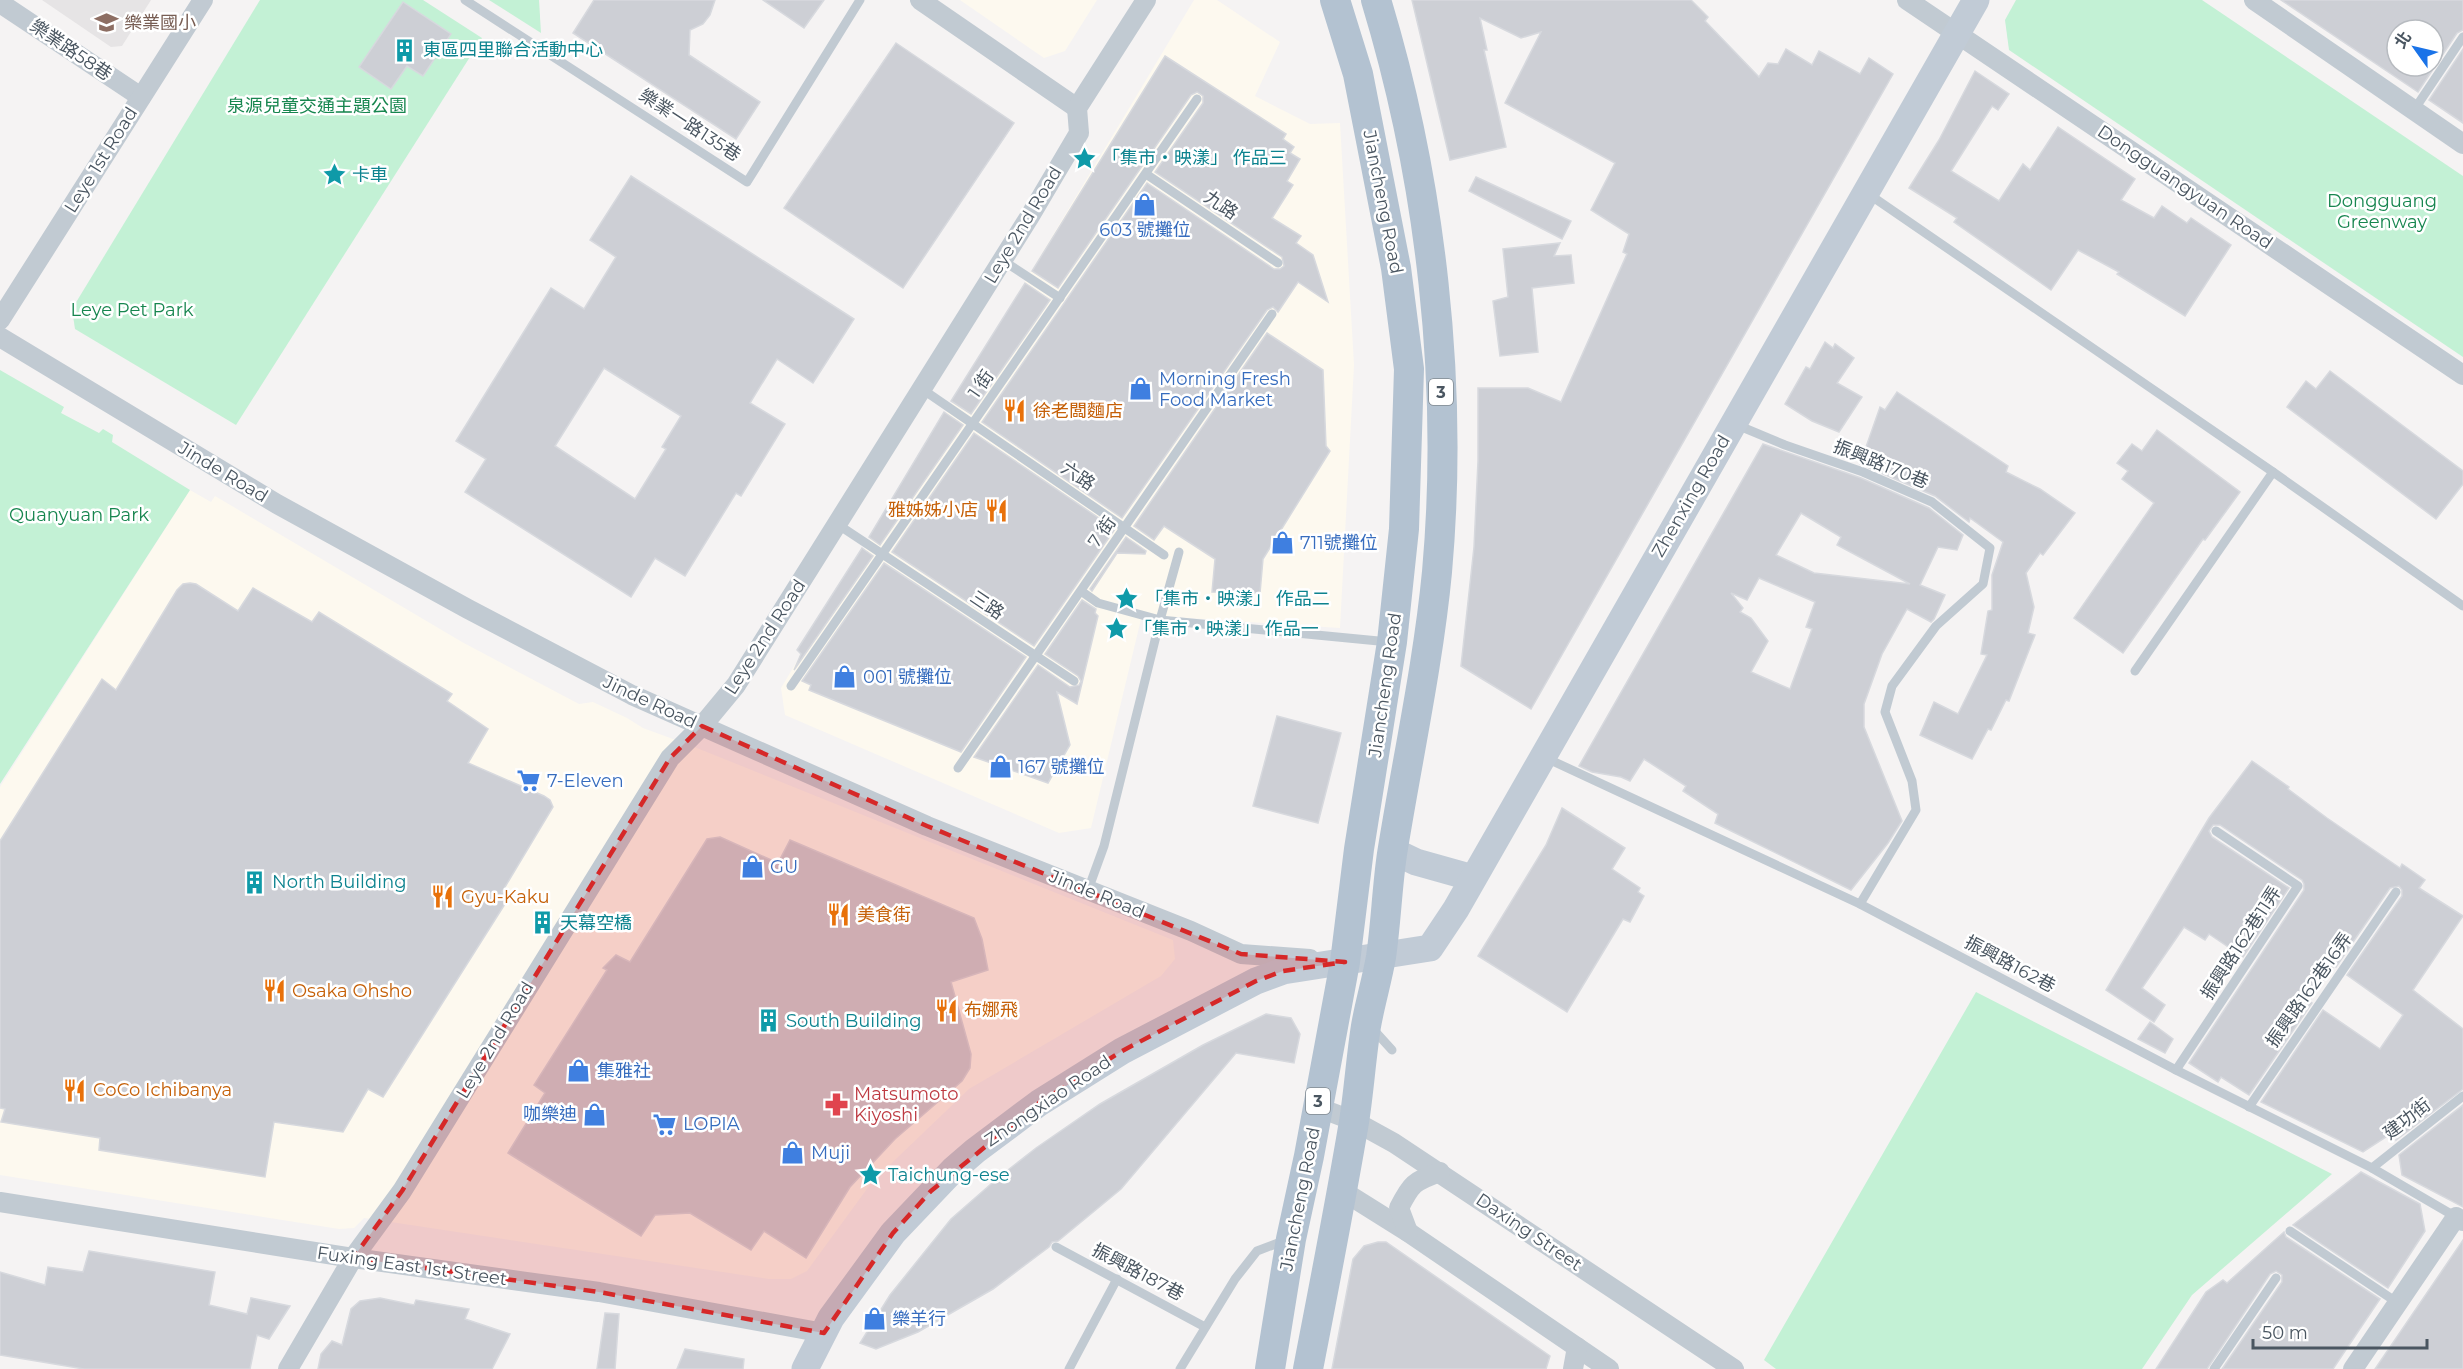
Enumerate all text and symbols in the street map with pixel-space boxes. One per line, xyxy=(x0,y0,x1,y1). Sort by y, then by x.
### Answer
school or university icon: 樂業國小 xyxy=(93,10,119,36)
place label: 樂業國小 xyxy=(124,12,196,34)
street label: 樂業路58巷 xyxy=(26,15,116,85)
north arrow xyxy=(2385,18,2445,78)
text: 北 xyxy=(2391,28,2415,52)
building icon: 東區四里聯合活動中心 xyxy=(392,37,418,63)
place label: 東區四里聯合活動中心 xyxy=(423,39,603,61)
street label: 樂業一路135巷 xyxy=(635,84,745,166)
park label: 泉源兒童交通主題公園 xyxy=(227,95,407,117)
street label: Leye 1st Road xyxy=(60,103,142,217)
street label: Dongguangyuan Road xyxy=(2093,120,2277,254)
street label: Jiancheng Road xyxy=(1358,127,1408,276)
place icon: 「集市‧映漾」 作品三 xyxy=(1071,145,1097,171)
place label: 「集市‧映漾」 作品三 xyxy=(1102,147,1287,169)
place icon: 卡車 xyxy=(321,162,347,188)
street label: Leye 2nd Road xyxy=(979,162,1067,288)
place label: 卡車 xyxy=(352,164,388,186)
street label: 九路 xyxy=(1200,186,1242,224)
park label: Dongguang Greenway xyxy=(2327,190,2437,233)
shop icon: 603 號攤位 xyxy=(1132,191,1158,217)
place label: 603 號攤位 xyxy=(1099,219,1191,241)
park label: Leye Pet Park xyxy=(71,299,194,321)
street label: 1 街 xyxy=(964,366,998,402)
place label: Morning Fresh Food Market xyxy=(1159,368,1291,411)
shop icon: Morning Fresh Food Market xyxy=(1128,376,1154,402)
road number: 3 xyxy=(1429,379,1453,405)
restaurant icon: 徐老闆麵店 xyxy=(1002,398,1028,424)
place label: 徐老闆麵店 xyxy=(1033,400,1123,422)
street label: Zhenxing Road xyxy=(1647,431,1735,561)
street label: 振興路170巷 xyxy=(1830,435,1932,493)
street label: Jinde Road xyxy=(173,436,272,507)
street label: 六路 xyxy=(1057,457,1099,495)
restaurant icon: 雅姊姊小店 xyxy=(983,497,1009,523)
place label: 雅姊姊小店 xyxy=(888,499,978,521)
park label: Quanyuan Park xyxy=(9,504,149,526)
street label: 7 街 xyxy=(1083,512,1121,552)
shop icon: 711號攤位 xyxy=(1269,530,1295,556)
place label: 711號攤位 xyxy=(1300,532,1378,554)
street label: Leye 2nd Road xyxy=(720,575,810,699)
street label: 三路 xyxy=(966,586,1008,624)
place icon: 「集市‧映漾」 作品二 xyxy=(1114,586,1140,612)
place label: 「集市‧映漾」 作品二 xyxy=(1145,588,1330,610)
street label: Jiancheng Road xyxy=(1364,611,1406,760)
place icon: 「集市‧映漾」 作品一 xyxy=(1103,616,1129,642)
place label: 「集市‧映漾」 作品一 xyxy=(1134,618,1319,640)
shop icon: 001 號攤位 xyxy=(832,664,858,690)
place label: 001 號攤位 xyxy=(863,666,952,688)
street label: Jinde Road xyxy=(599,670,700,733)
shop icon: 167 號攤位 xyxy=(987,754,1013,780)
place label: 167 號攤位 xyxy=(1018,756,1105,778)
supermarket icon: 7-Eleven xyxy=(516,768,542,794)
place label: 7-Eleven xyxy=(547,770,624,792)
shop icon: GU xyxy=(739,854,765,880)
place label: GU xyxy=(770,856,798,878)
street label: Jinde Road xyxy=(1045,865,1148,923)
building icon: North Building xyxy=(241,869,267,895)
place label: North Building xyxy=(272,871,407,893)
street label: 振興路162巷11弄 xyxy=(2196,882,2286,1004)
restaurant icon: Gyu-Kaku xyxy=(430,884,456,910)
place label: Gyu-Kaku xyxy=(461,886,550,908)
restaurant icon: 美食街 xyxy=(826,902,852,928)
place label: 美食街 xyxy=(857,904,911,926)
building icon: 天幕空橋 xyxy=(529,910,555,936)
place label: 天幕空橋 xyxy=(560,912,632,934)
street label: 振興路162巷16弄 xyxy=(2261,928,2357,1052)
street label: 振興路162巷 xyxy=(1961,931,2059,997)
street label: Leye 2nd Road xyxy=(451,977,539,1103)
restaurant icon: Osaka Ohsho xyxy=(261,978,287,1004)
place label: Osaka Ohsho xyxy=(292,980,412,1002)
restaurant icon: 布娜飛 xyxy=(933,997,959,1023)
place label: 布娜飛 xyxy=(964,999,1018,1021)
building icon: South Building xyxy=(755,1008,781,1034)
place label: South Building xyxy=(786,1010,922,1032)
street label: Zhongxiao Road xyxy=(981,1051,1115,1151)
shop icon: 集雅社 xyxy=(566,1058,592,1084)
place label: 集雅社 xyxy=(597,1060,651,1082)
restaurant icon: CoCo Ichibanya xyxy=(62,1077,88,1103)
place label: CoCo Ichibanya xyxy=(93,1079,232,1101)
place label: Matsumoto Kiyoshi xyxy=(854,1083,959,1126)
road number: 3 xyxy=(1306,1088,1330,1114)
pharmacy icon: Matsumoto Kiyoshi xyxy=(823,1091,849,1117)
street label: 建功街 xyxy=(2379,1094,2435,1144)
shop icon: 咖樂迪 xyxy=(582,1101,608,1127)
place label: 咖樂迪 xyxy=(523,1103,577,1125)
supermarket icon: LOPIA xyxy=(652,1111,678,1137)
place label: LOPIA xyxy=(683,1113,740,1135)
street label: Jiancheng Road xyxy=(1275,1125,1325,1274)
shop icon: Muji xyxy=(780,1140,806,1166)
place label: Muji xyxy=(811,1142,850,1164)
place icon: Taichung-ese xyxy=(857,1162,883,1188)
place label: Taichung-ese xyxy=(888,1164,1010,1186)
street label: Daxing Street xyxy=(1472,1188,1586,1276)
street label: 振興路187巷 xyxy=(1088,1239,1188,1305)
street label: Fuxing East 1st Street xyxy=(315,1242,509,1290)
shop icon: 樂羊行 xyxy=(861,1306,887,1332)
place label: 樂羊行 xyxy=(892,1308,946,1330)
scale bar xyxy=(2253,1312,2427,1350)
text: 50 m xyxy=(2262,1322,2308,1344)

